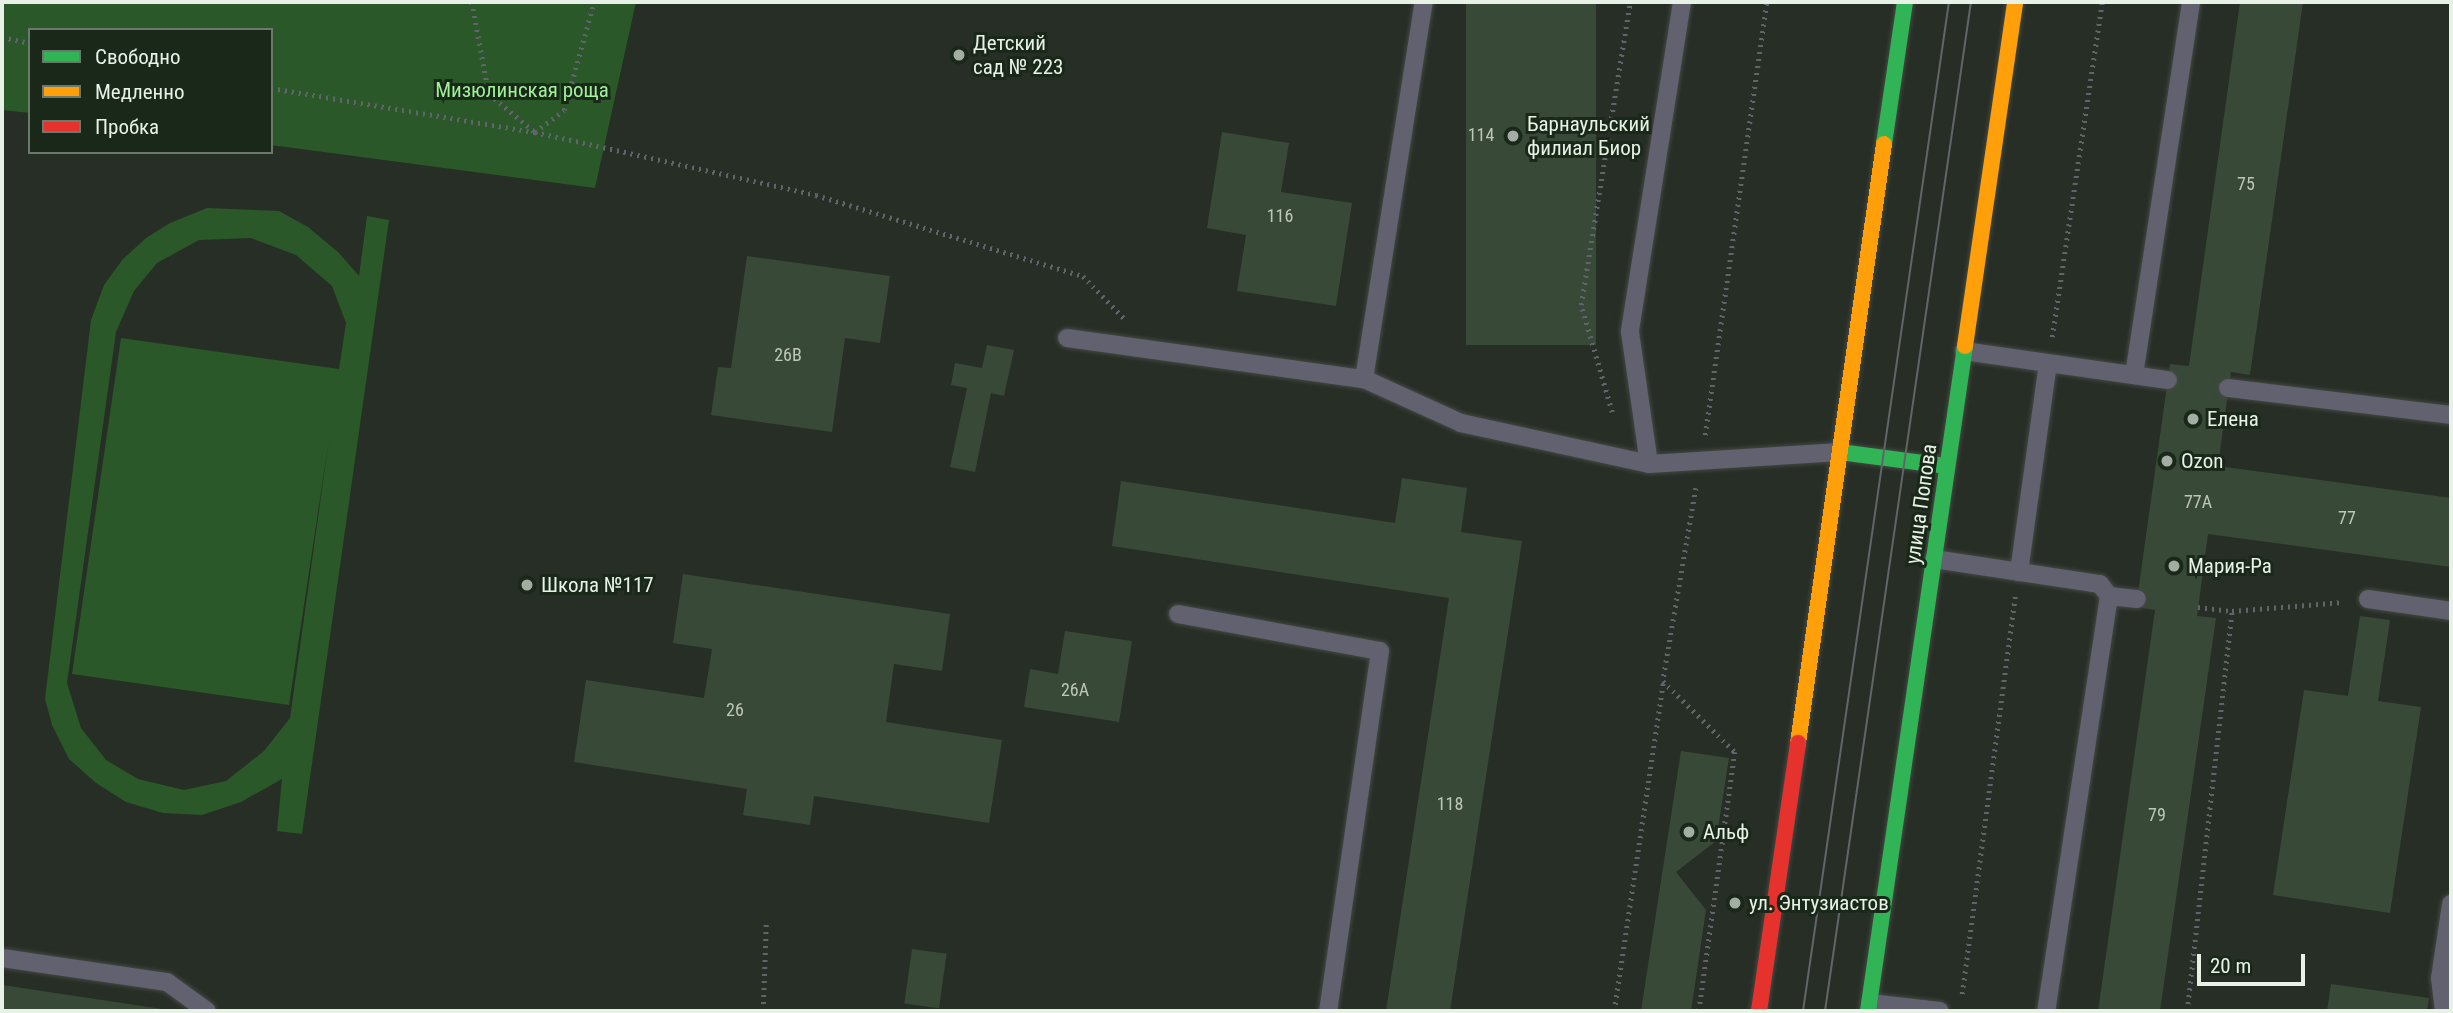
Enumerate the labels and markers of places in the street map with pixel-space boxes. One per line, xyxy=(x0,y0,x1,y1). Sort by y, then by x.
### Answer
place label: Детский сад № 223 xyxy=(973,30,1063,80)
marker: Детский сад № 223 xyxy=(951,47,967,63)
place label: Барнаульский филиал Биор xyxy=(1527,111,1650,161)
marker: Барнаульский филиал Биор xyxy=(1505,128,1521,144)
place label: Елена xyxy=(2207,406,2259,432)
marker: Елена xyxy=(2185,411,2201,427)
place label: Ozon xyxy=(2181,448,2223,474)
marker: Ozon xyxy=(2159,453,2175,469)
place label: Мария-Ра xyxy=(2188,553,2272,579)
marker: Мария-Ра xyxy=(2166,558,2182,574)
place label: Школа №117 xyxy=(541,572,654,598)
marker: Школа №117 xyxy=(519,577,535,593)
place label: Альф xyxy=(1703,819,1749,845)
marker: Альф xyxy=(1681,824,1697,840)
place label: ул. Энтузиастов xyxy=(1749,890,1889,916)
marker: ул. Энтузиастов xyxy=(1727,895,1743,911)

